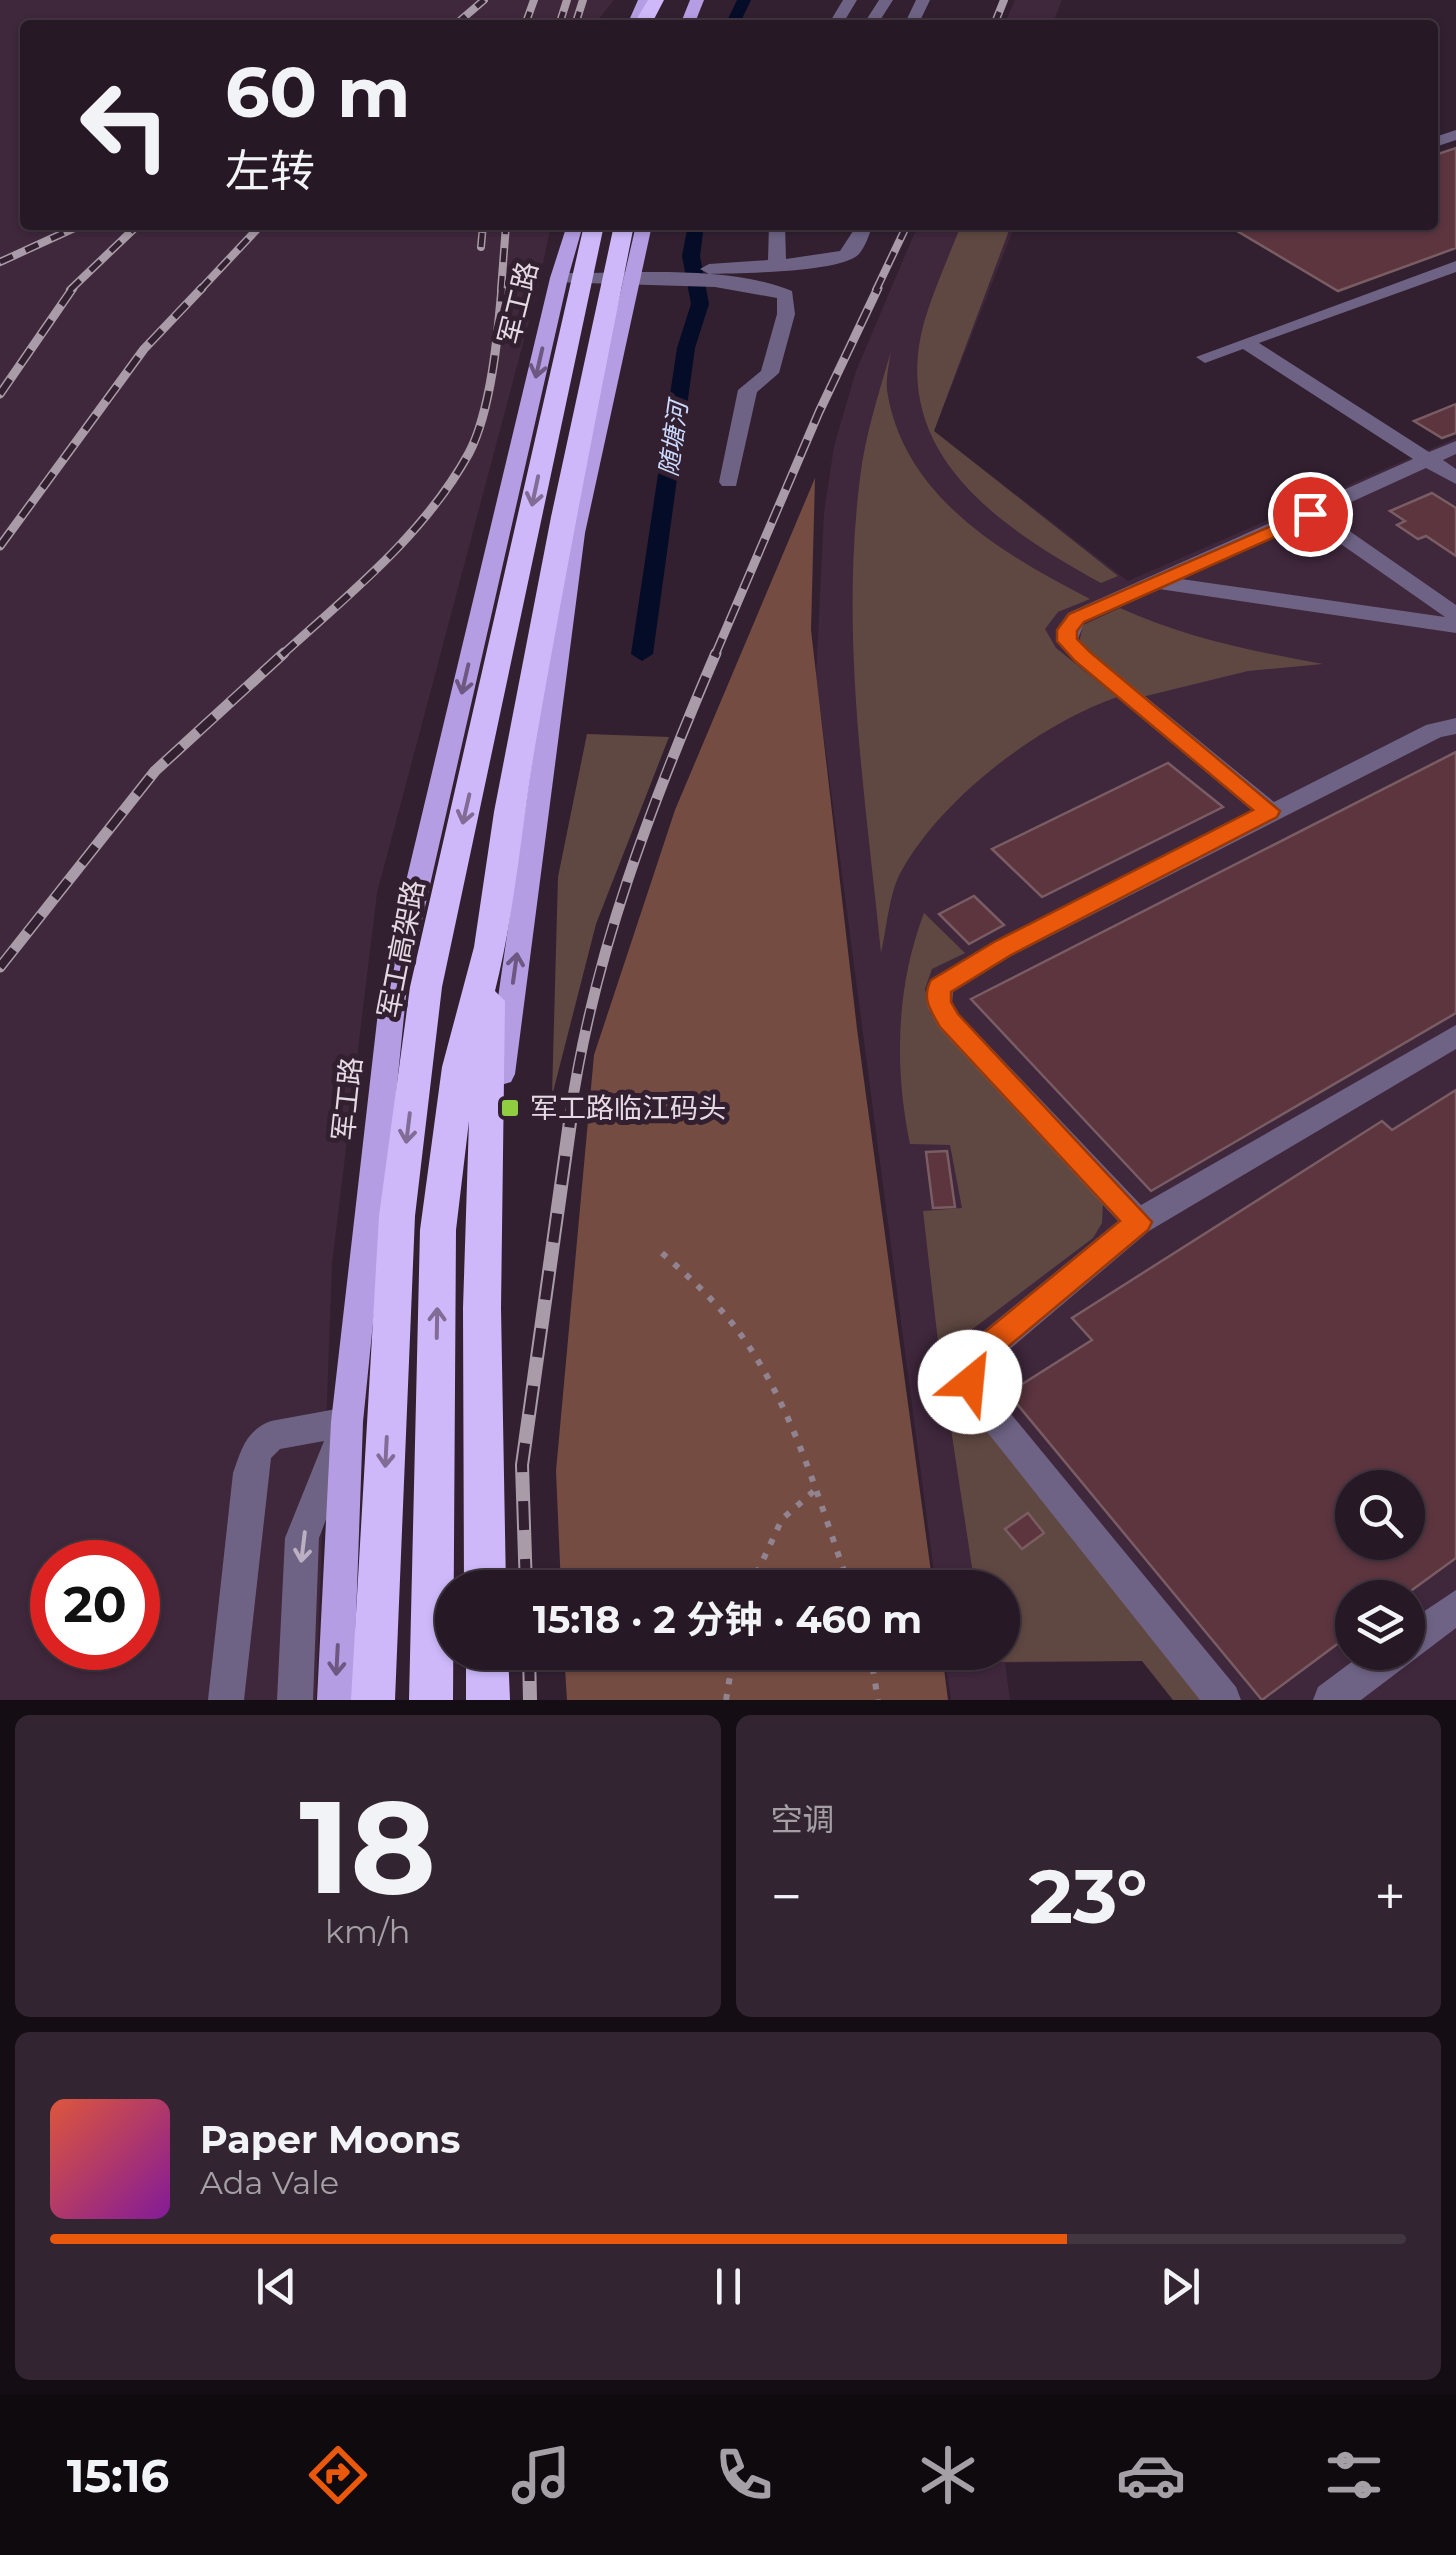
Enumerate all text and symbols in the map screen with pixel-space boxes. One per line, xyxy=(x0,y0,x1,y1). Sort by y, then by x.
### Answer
text: 60 m xyxy=(225,49,410,135)
icon: left xyxy=(60,60,190,190)
text: 左转 xyxy=(225,143,315,198)
street label: 军工路 xyxy=(491,258,545,348)
one-way arrow xyxy=(529,346,548,378)
water label: 随塘河 xyxy=(653,396,694,478)
pin xyxy=(1268,472,1353,557)
one-way arrow xyxy=(524,474,543,506)
icon: arrive xyxy=(1283,487,1338,542)
one-way arrow xyxy=(455,662,473,694)
one-way arrow xyxy=(455,792,474,824)
street label: 军工高架路 xyxy=(371,877,431,1021)
one-way arrow xyxy=(506,952,525,985)
street label: 军工路 xyxy=(326,1055,368,1143)
place label: 军工路临江码头 xyxy=(530,1091,726,1125)
marker: 军工路临江码头 xyxy=(499,1097,521,1119)
one-way arrow xyxy=(398,1111,417,1144)
one-way arrow xyxy=(428,1307,446,1340)
position arrow xyxy=(918,1330,1022,1434)
one-way arrow xyxy=(376,1436,395,1468)
map controls xyxy=(1335,1470,1425,1670)
button: search xyxy=(1335,1470,1425,1560)
one-way arrow xyxy=(293,1530,312,1563)
speed limit sign: 20 xyxy=(30,1540,160,1670)
button: layers xyxy=(1335,1580,1425,1670)
text: 15:18 · 2 分钟 · 460 m xyxy=(533,1596,922,1643)
one-way arrow xyxy=(327,1643,346,1675)
text: 18 xyxy=(299,1767,436,1926)
text: 空调 xyxy=(771,1800,835,1839)
text: 23° xyxy=(1029,1850,1148,1942)
text: − xyxy=(771,1863,802,1930)
text: + xyxy=(1374,1863,1406,1930)
text: km/h xyxy=(325,1912,410,1951)
text: Paper Moons xyxy=(200,2116,461,2163)
text: Ada Vale xyxy=(200,2163,339,2202)
icon: previous xyxy=(249,2259,304,2314)
icon: pause xyxy=(701,2259,756,2314)
icon: next xyxy=(1153,2259,1208,2314)
icon: directions xyxy=(303,2440,373,2510)
icon: music xyxy=(506,2440,576,2510)
icon: phone xyxy=(709,2440,779,2510)
icon: climate xyxy=(913,2440,983,2510)
icon: car xyxy=(1116,2440,1186,2510)
icon: filters xyxy=(1319,2440,1389,2510)
text: 15:16 xyxy=(67,2448,169,2503)

